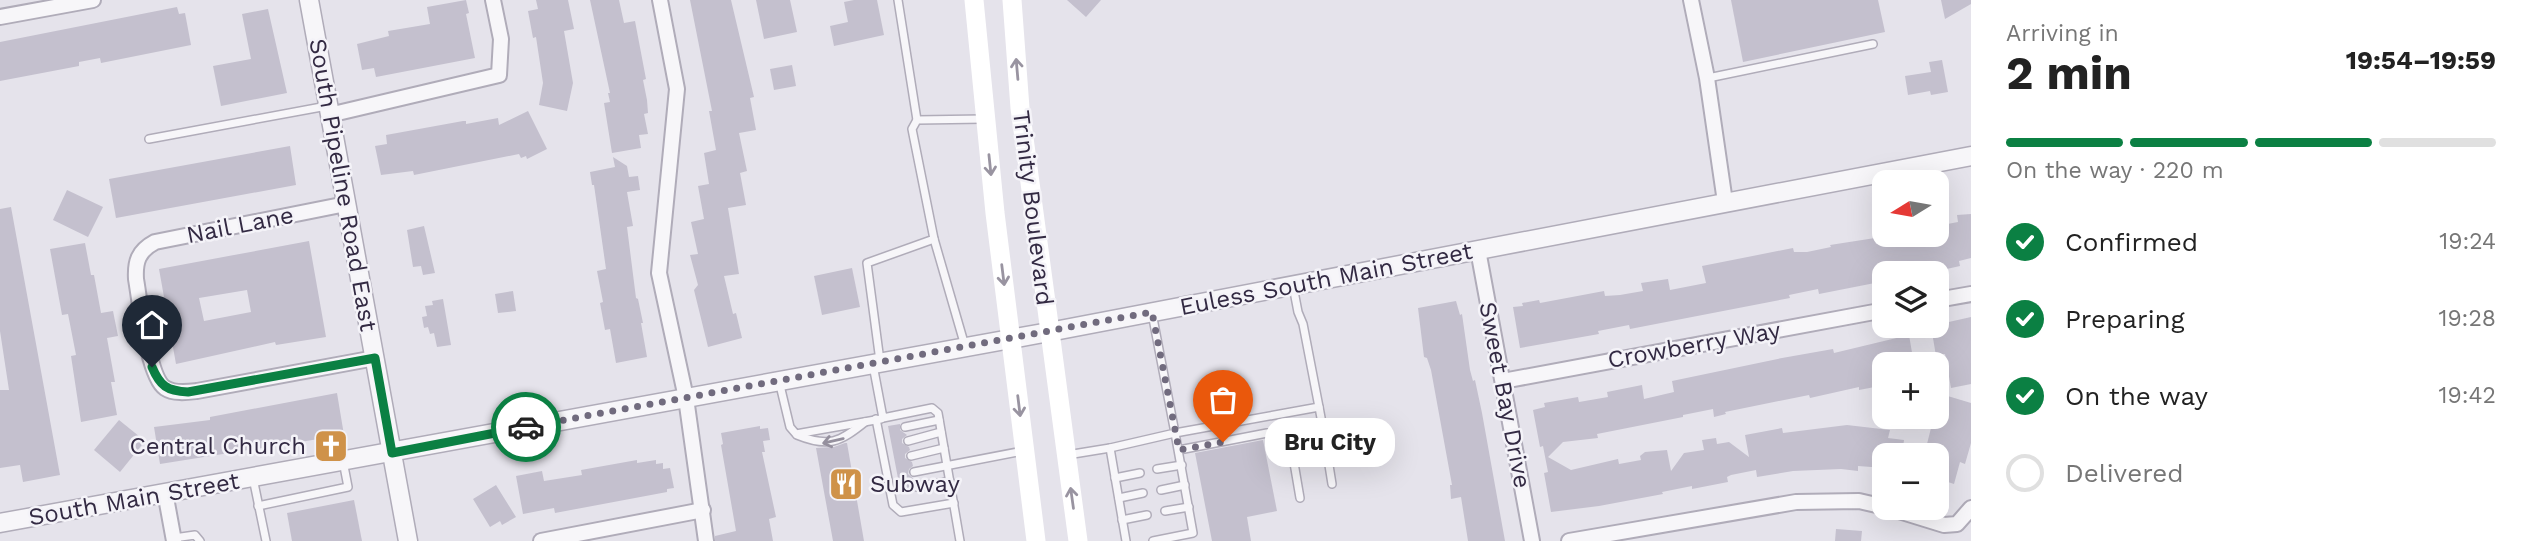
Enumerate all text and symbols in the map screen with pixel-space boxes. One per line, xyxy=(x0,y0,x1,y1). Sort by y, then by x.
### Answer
text: Arriving in xyxy=(2006,20,2119,47)
street label: South Pipeline Road East xyxy=(303,37,383,333)
text: 19:54–19:59 xyxy=(2346,45,2496,75)
text: 2 min xyxy=(2006,46,2132,100)
one-way arrow xyxy=(1010,58,1023,81)
street label: Trinity Boulevard xyxy=(1007,109,1059,307)
one-way arrow xyxy=(984,154,997,176)
text: On the way · 220 m xyxy=(2006,157,2224,184)
north arrow xyxy=(1872,170,1950,247)
map controls xyxy=(1872,170,1949,520)
street label: Nail Lane xyxy=(184,201,296,249)
icon: check xyxy=(2006,223,2044,261)
text: Confirmed xyxy=(2065,227,2198,257)
text: 19:24 xyxy=(2439,228,2496,255)
street label: Euless South Main Street xyxy=(1177,237,1475,321)
button: layers xyxy=(1872,261,1949,338)
one-way arrow xyxy=(996,264,1009,286)
pin xyxy=(122,295,182,367)
street label: Sweet Bay Drive xyxy=(1473,300,1537,490)
icon: check xyxy=(2006,300,2044,338)
text: Preparing xyxy=(2065,304,2185,334)
text: 19:28 xyxy=(2438,305,2496,332)
icon: home xyxy=(133,306,171,344)
street label: Crowberry Way xyxy=(1605,316,1783,374)
button: + xyxy=(1872,352,1949,429)
pin xyxy=(1193,370,1253,442)
icon: check xyxy=(2006,377,2044,415)
icon: bag xyxy=(1204,381,1242,419)
text: On the way xyxy=(2065,381,2208,411)
text: 19:42 xyxy=(2439,382,2496,409)
courier xyxy=(491,392,561,462)
one-way arrow xyxy=(1012,394,1025,417)
icon: car xyxy=(507,408,545,446)
callout: Bru City xyxy=(1265,418,1394,466)
church icon: Central Church xyxy=(312,427,350,465)
text: Bru City xyxy=(1284,429,1376,456)
place label: Central Church xyxy=(129,432,306,460)
one-way arrow xyxy=(822,434,845,448)
button: − xyxy=(1872,443,1949,520)
text: Delivered xyxy=(2065,458,2184,488)
restaurant icon: Subway xyxy=(827,465,865,503)
street label: South Main Street xyxy=(27,467,241,531)
place label: Subway xyxy=(870,470,960,498)
one-way arrow xyxy=(1066,487,1079,510)

